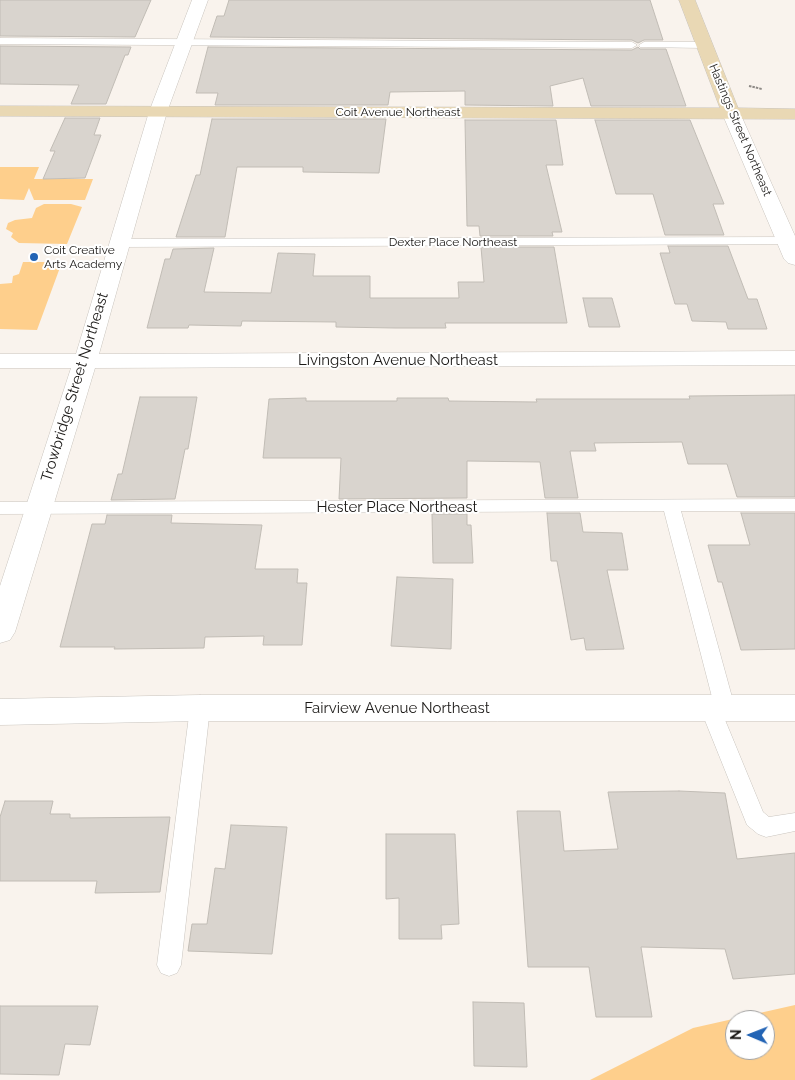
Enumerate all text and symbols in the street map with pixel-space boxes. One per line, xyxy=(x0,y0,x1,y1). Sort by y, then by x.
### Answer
street label: Hastings Street Northeast xyxy=(706,62,774,198)
street label: Coit Avenue Northeast xyxy=(335,105,461,119)
street label: Dexter Place Northeast xyxy=(389,235,517,249)
place label: Coit Creative Arts Academy xyxy=(44,243,122,271)
marker: Coit Creative Arts Academy xyxy=(28,251,40,263)
street label: Trowbridge Street Northeast xyxy=(38,290,112,484)
street label: Livingston Avenue Northeast xyxy=(298,351,498,369)
street label: Hester Place Northeast xyxy=(317,498,477,516)
street label: Fairview Avenue Northeast xyxy=(304,699,490,717)
north arrow xyxy=(725,1010,775,1060)
text: N xyxy=(728,1029,744,1040)

